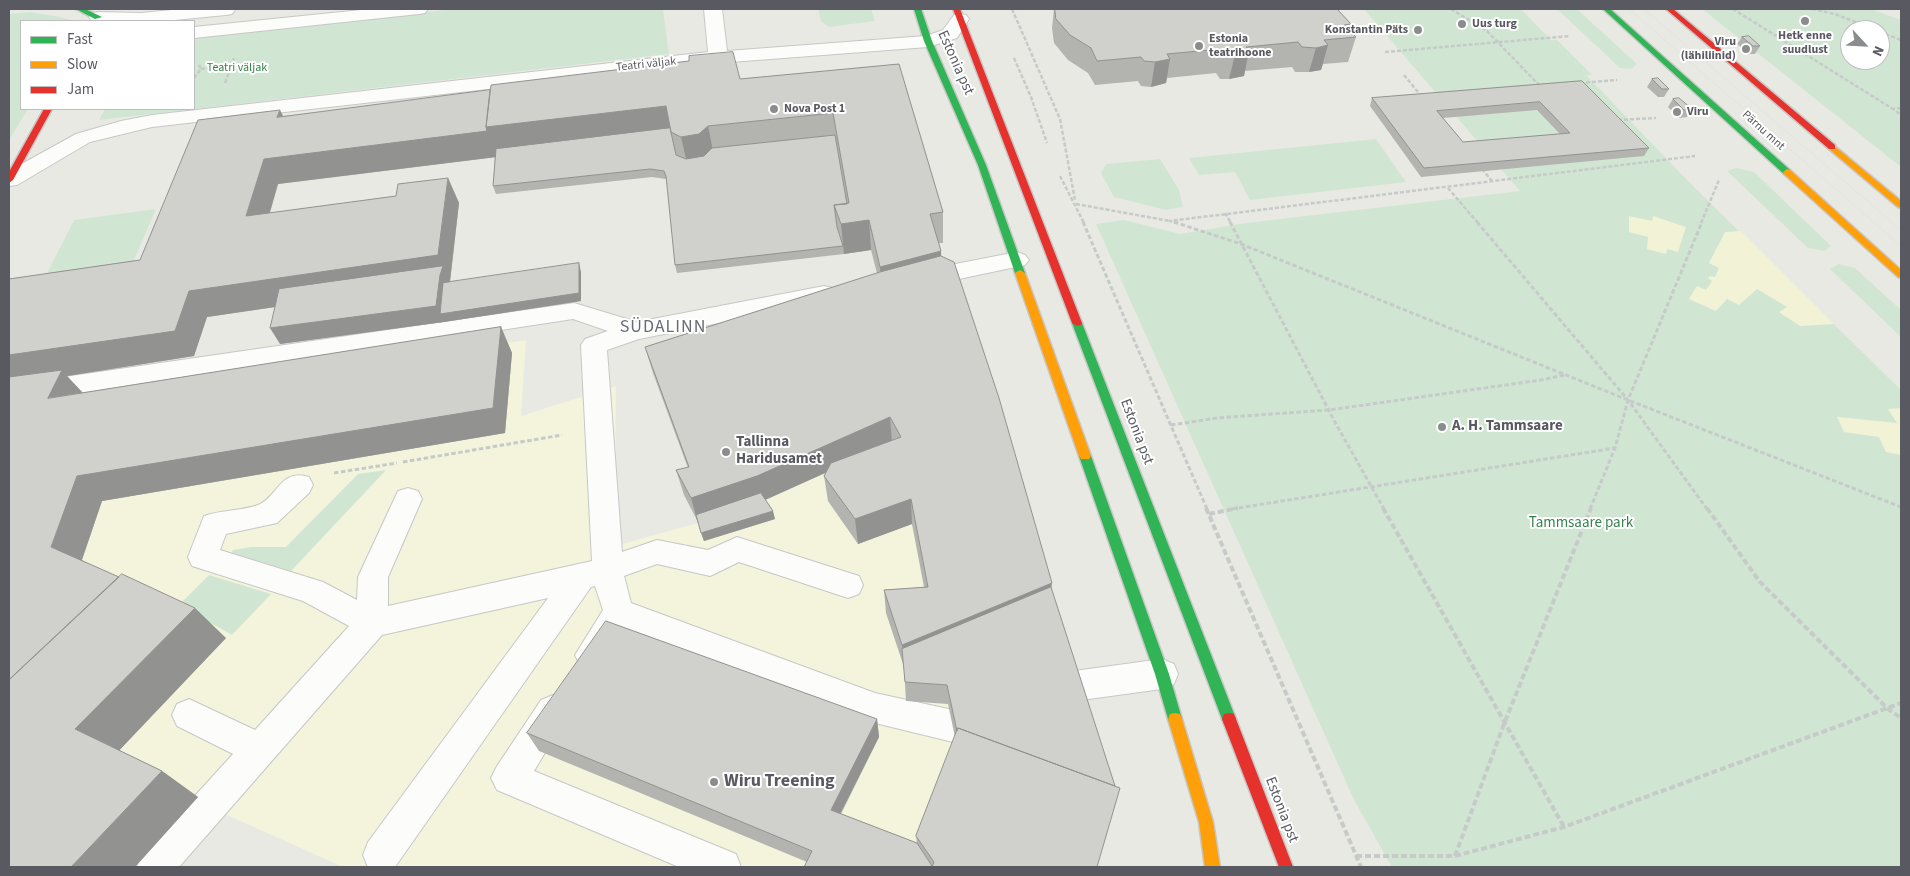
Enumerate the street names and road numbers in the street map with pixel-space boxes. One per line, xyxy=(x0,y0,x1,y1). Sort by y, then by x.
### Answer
street label: Estonia pst xyxy=(933,28,977,98)
street label: Teatri väljak xyxy=(615,55,677,75)
street label: Pärnu mnt xyxy=(1739,108,1787,154)
street label: Estonia pst xyxy=(1115,397,1157,467)
street label: Estonia pst xyxy=(1260,775,1302,845)

